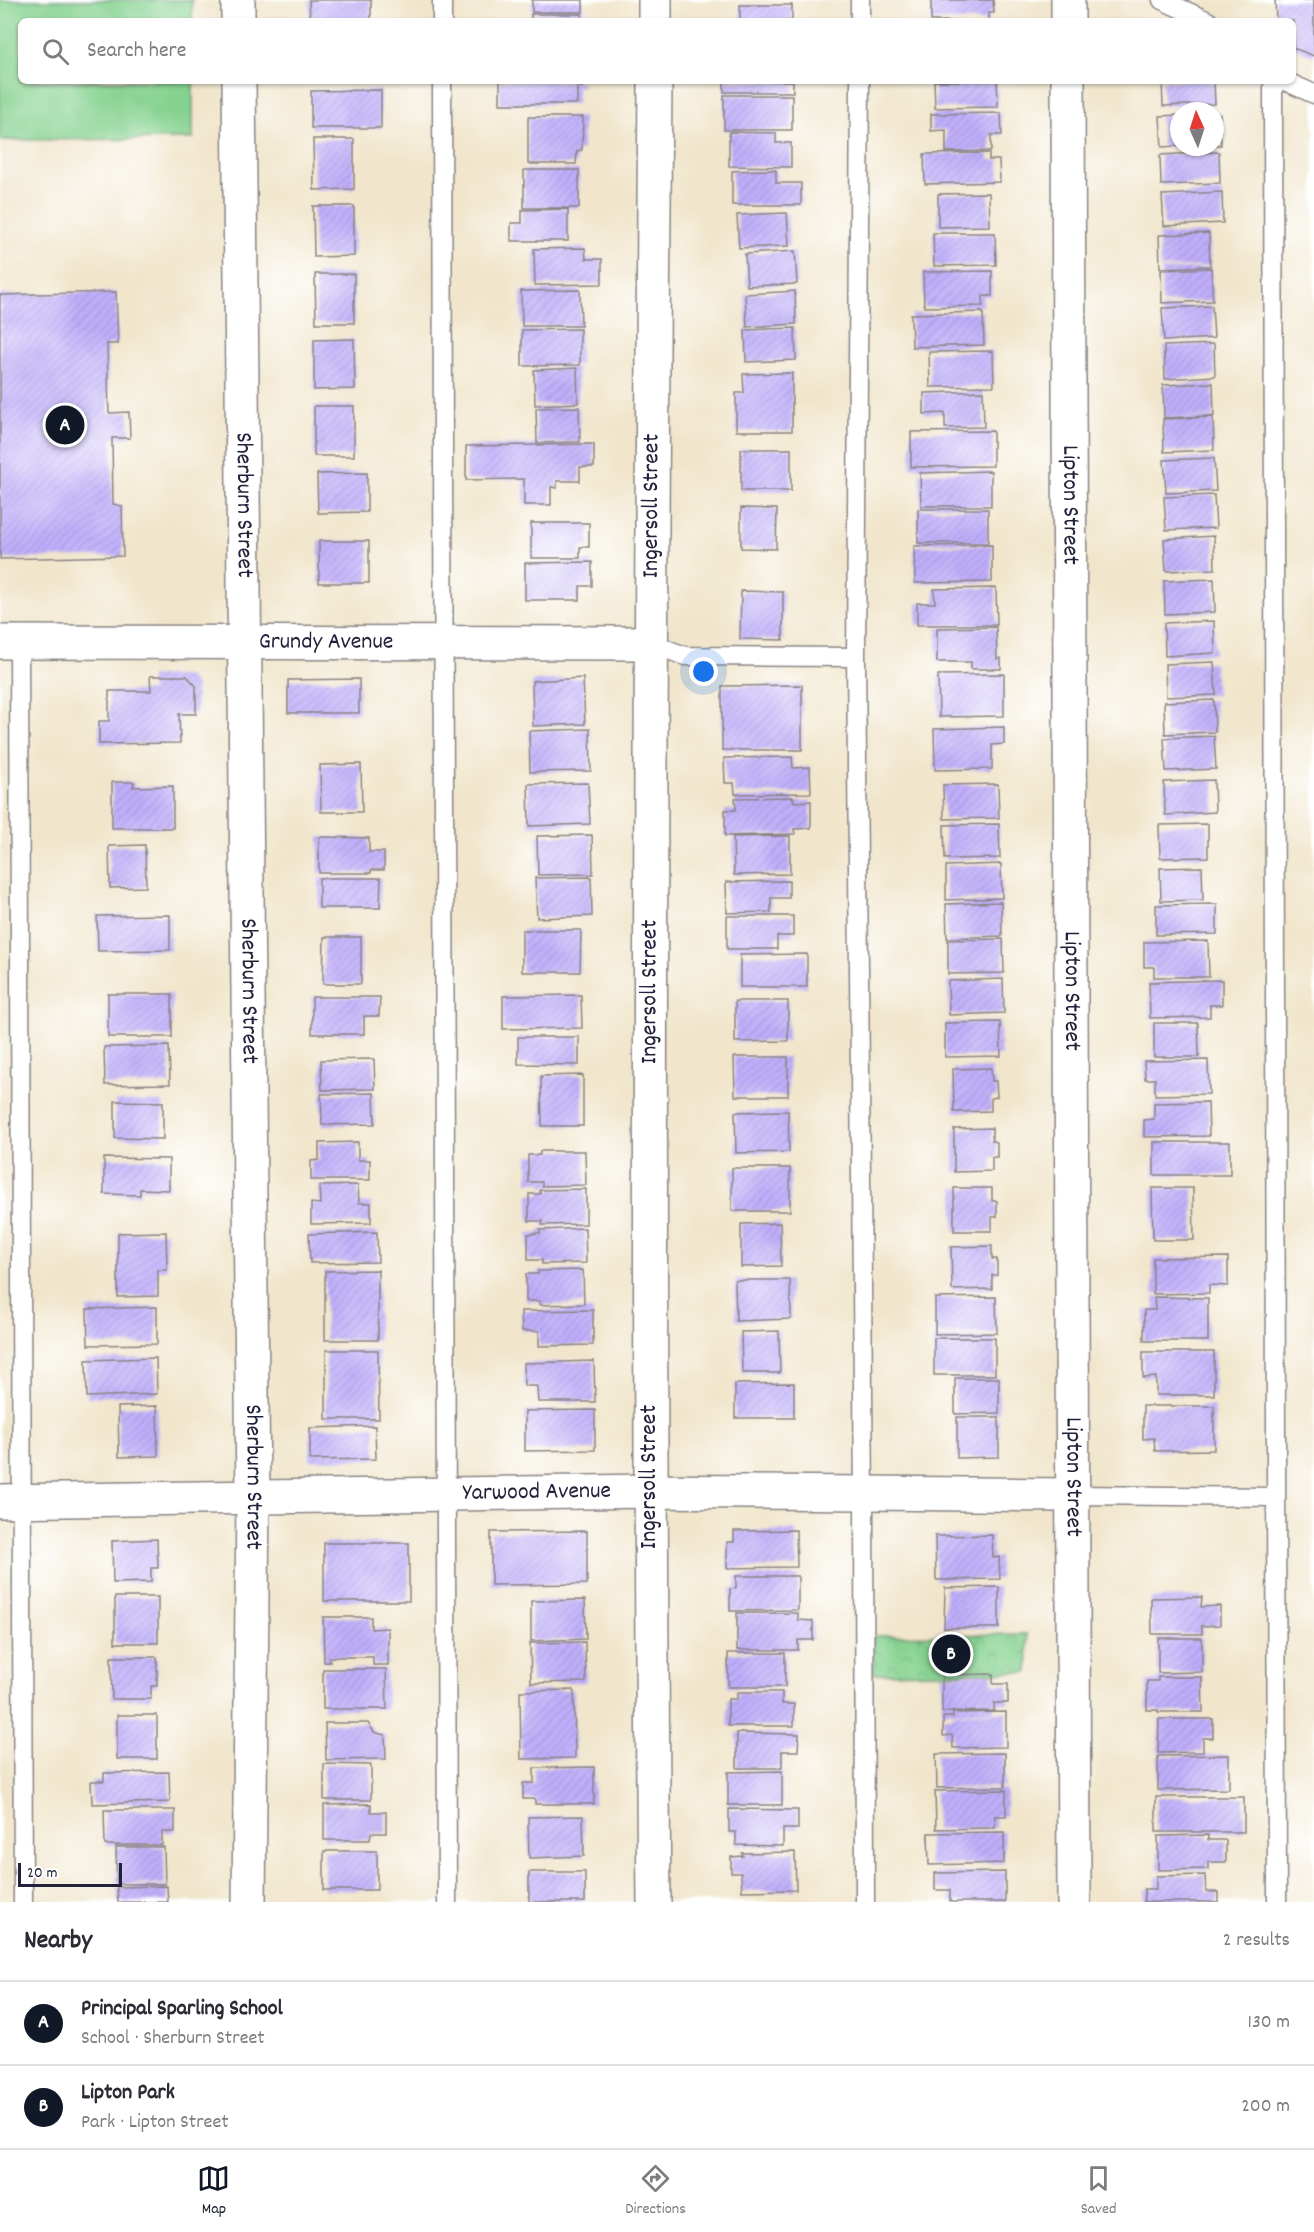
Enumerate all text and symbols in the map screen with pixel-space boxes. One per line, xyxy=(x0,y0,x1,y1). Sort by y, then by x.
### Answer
search box xyxy=(18,18,1296,84)
icon: search xyxy=(39,35,72,68)
text: Search here xyxy=(87,36,186,67)
north arrow xyxy=(1170,102,1224,156)
pin: A xyxy=(46,402,84,448)
street label: Sherburn Street xyxy=(225,432,261,578)
street label: Ingersoll Street xyxy=(635,433,669,578)
street label: Lipton Street xyxy=(1052,445,1087,565)
street label: Grundy Avenue xyxy=(259,625,393,660)
your location xyxy=(689,657,718,686)
street label: Sherburn Street xyxy=(230,918,266,1064)
street label: Ingersoll Street xyxy=(633,920,667,1064)
street label: Lipton Street xyxy=(1054,931,1088,1051)
street label: Sherburn Street xyxy=(235,1404,270,1550)
street label: Ingersoll Street xyxy=(633,1405,667,1549)
street label: Lipton Street xyxy=(1055,1417,1090,1537)
street label: Yarwood Avenue xyxy=(463,1475,611,1511)
pin: B xyxy=(932,1632,970,1676)
scale bar xyxy=(18,1860,122,1888)
text: 20 m xyxy=(27,1862,57,1885)
text: Nearby xyxy=(24,1923,92,1960)
text: 2 results xyxy=(1223,1927,1290,1955)
text: Principal Sparling School xyxy=(81,1994,283,2025)
text: A xyxy=(38,2009,49,2037)
text: 130 m xyxy=(1248,2009,1290,2037)
text: School · Sherburn Street xyxy=(81,2025,265,2053)
text: Lipton Park xyxy=(81,2078,175,2109)
text: B xyxy=(39,2093,48,2121)
text: 200 m xyxy=(1241,2093,1290,2121)
text: Park · Lipton Street xyxy=(81,2109,229,2137)
tab: Map xyxy=(197,2162,230,2221)
tab: Directions xyxy=(625,2162,686,2221)
tab: Saved xyxy=(1081,2162,1117,2221)

